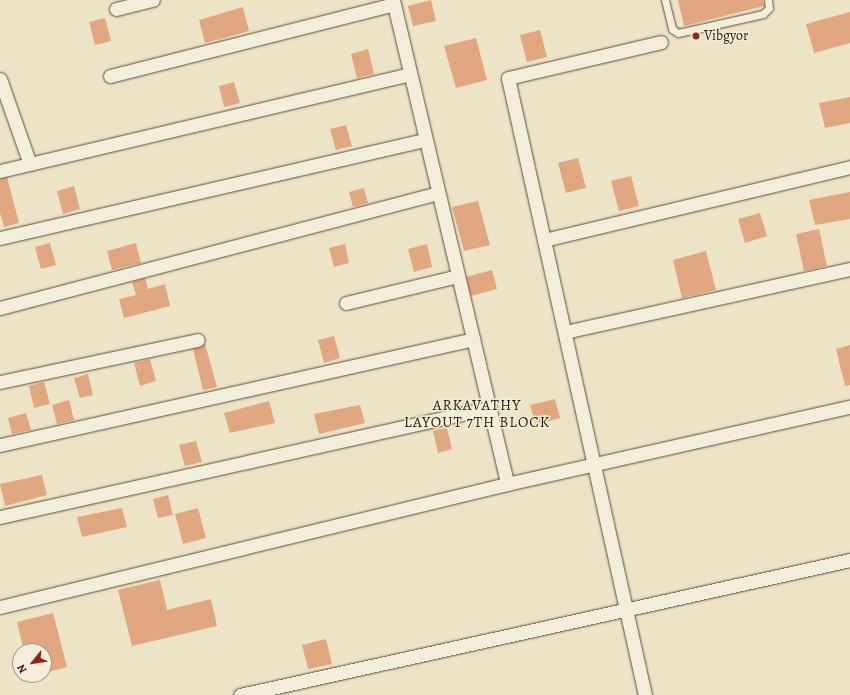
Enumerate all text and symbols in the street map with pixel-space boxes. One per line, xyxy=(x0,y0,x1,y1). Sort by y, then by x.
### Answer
place label: Vibgyor xyxy=(704,28,748,44)
marker: Vibgyor xyxy=(691,31,701,41)
district label: ARKAVATHY LAYOUT 7TH BLOCK xyxy=(404,396,550,431)
north arrow xyxy=(12,643,52,683)
text: N xyxy=(14,662,31,676)

